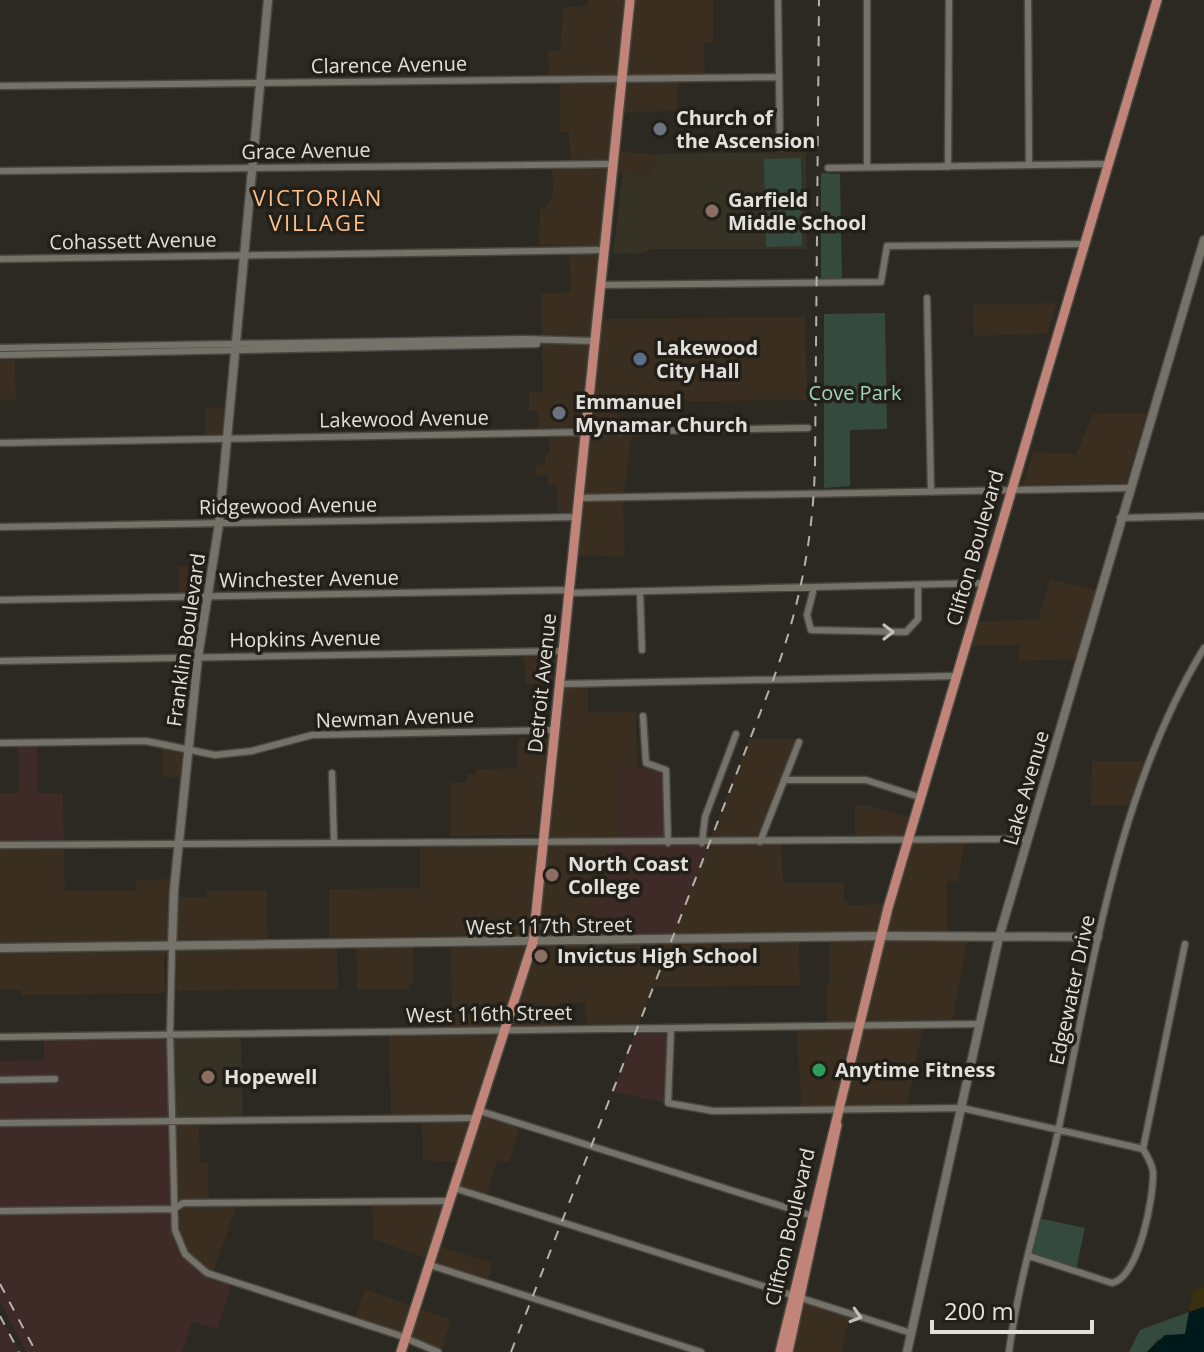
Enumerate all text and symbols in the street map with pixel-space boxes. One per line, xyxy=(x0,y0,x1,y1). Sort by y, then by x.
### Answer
street label: Clarence Avenue xyxy=(311,50,467,79)
place label: Church of the Ascension xyxy=(676,104,815,154)
marker: Church of the Ascension xyxy=(651,120,669,138)
street label: Grace Avenue xyxy=(241,136,371,165)
district label: VICTORIAN VILLAGE xyxy=(253,182,383,237)
place label: Garfield Middle School xyxy=(728,186,867,236)
marker: Garfield Middle School xyxy=(703,202,721,220)
street label: Cohassett Avenue xyxy=(49,226,217,255)
place label: Lakewood City Hall xyxy=(656,334,758,384)
marker: Lakewood City Hall xyxy=(631,350,649,368)
park label: Cove Park xyxy=(809,379,902,406)
place label: Emmanuel Mynamar Church xyxy=(575,388,748,438)
street label: Lakewood Avenue xyxy=(319,404,489,433)
marker: Emmanuel Mynamar Church xyxy=(550,404,568,422)
street label: Clifton Boulevard xyxy=(939,467,1010,629)
street label: Ridgewood Avenue xyxy=(199,490,377,521)
street label: Franklin Boulevard xyxy=(160,551,211,728)
street label: Winchester Avenue xyxy=(219,563,399,594)
street label: Detroit Avenue xyxy=(521,612,562,754)
one-way arrow xyxy=(882,623,895,641)
street label: Hopkins Avenue xyxy=(229,624,381,653)
street label: Newman Avenue xyxy=(315,701,475,734)
street label: Lake Avenue xyxy=(996,727,1055,848)
place label: North Coast College xyxy=(568,850,689,900)
marker: North Coast College xyxy=(543,866,561,884)
street label: West 117th Street xyxy=(466,911,632,940)
street label: Edgewater Drive xyxy=(1042,912,1101,1067)
place label: Invictus High School xyxy=(557,942,758,969)
marker: Invictus High School xyxy=(532,947,550,965)
street label: West 116th Street xyxy=(406,999,572,1028)
place label: Anytime Fitness xyxy=(835,1056,995,1083)
marker: Anytime Fitness xyxy=(810,1061,828,1079)
place label: Hopewell xyxy=(224,1063,317,1090)
marker: Hopewell xyxy=(199,1068,217,1086)
street label: Clifton Boulevard xyxy=(758,1145,821,1308)
scale bar xyxy=(932,1284,1092,1334)
text: 200 m xyxy=(944,1294,1014,1327)
one-way arrow xyxy=(848,1307,862,1323)

